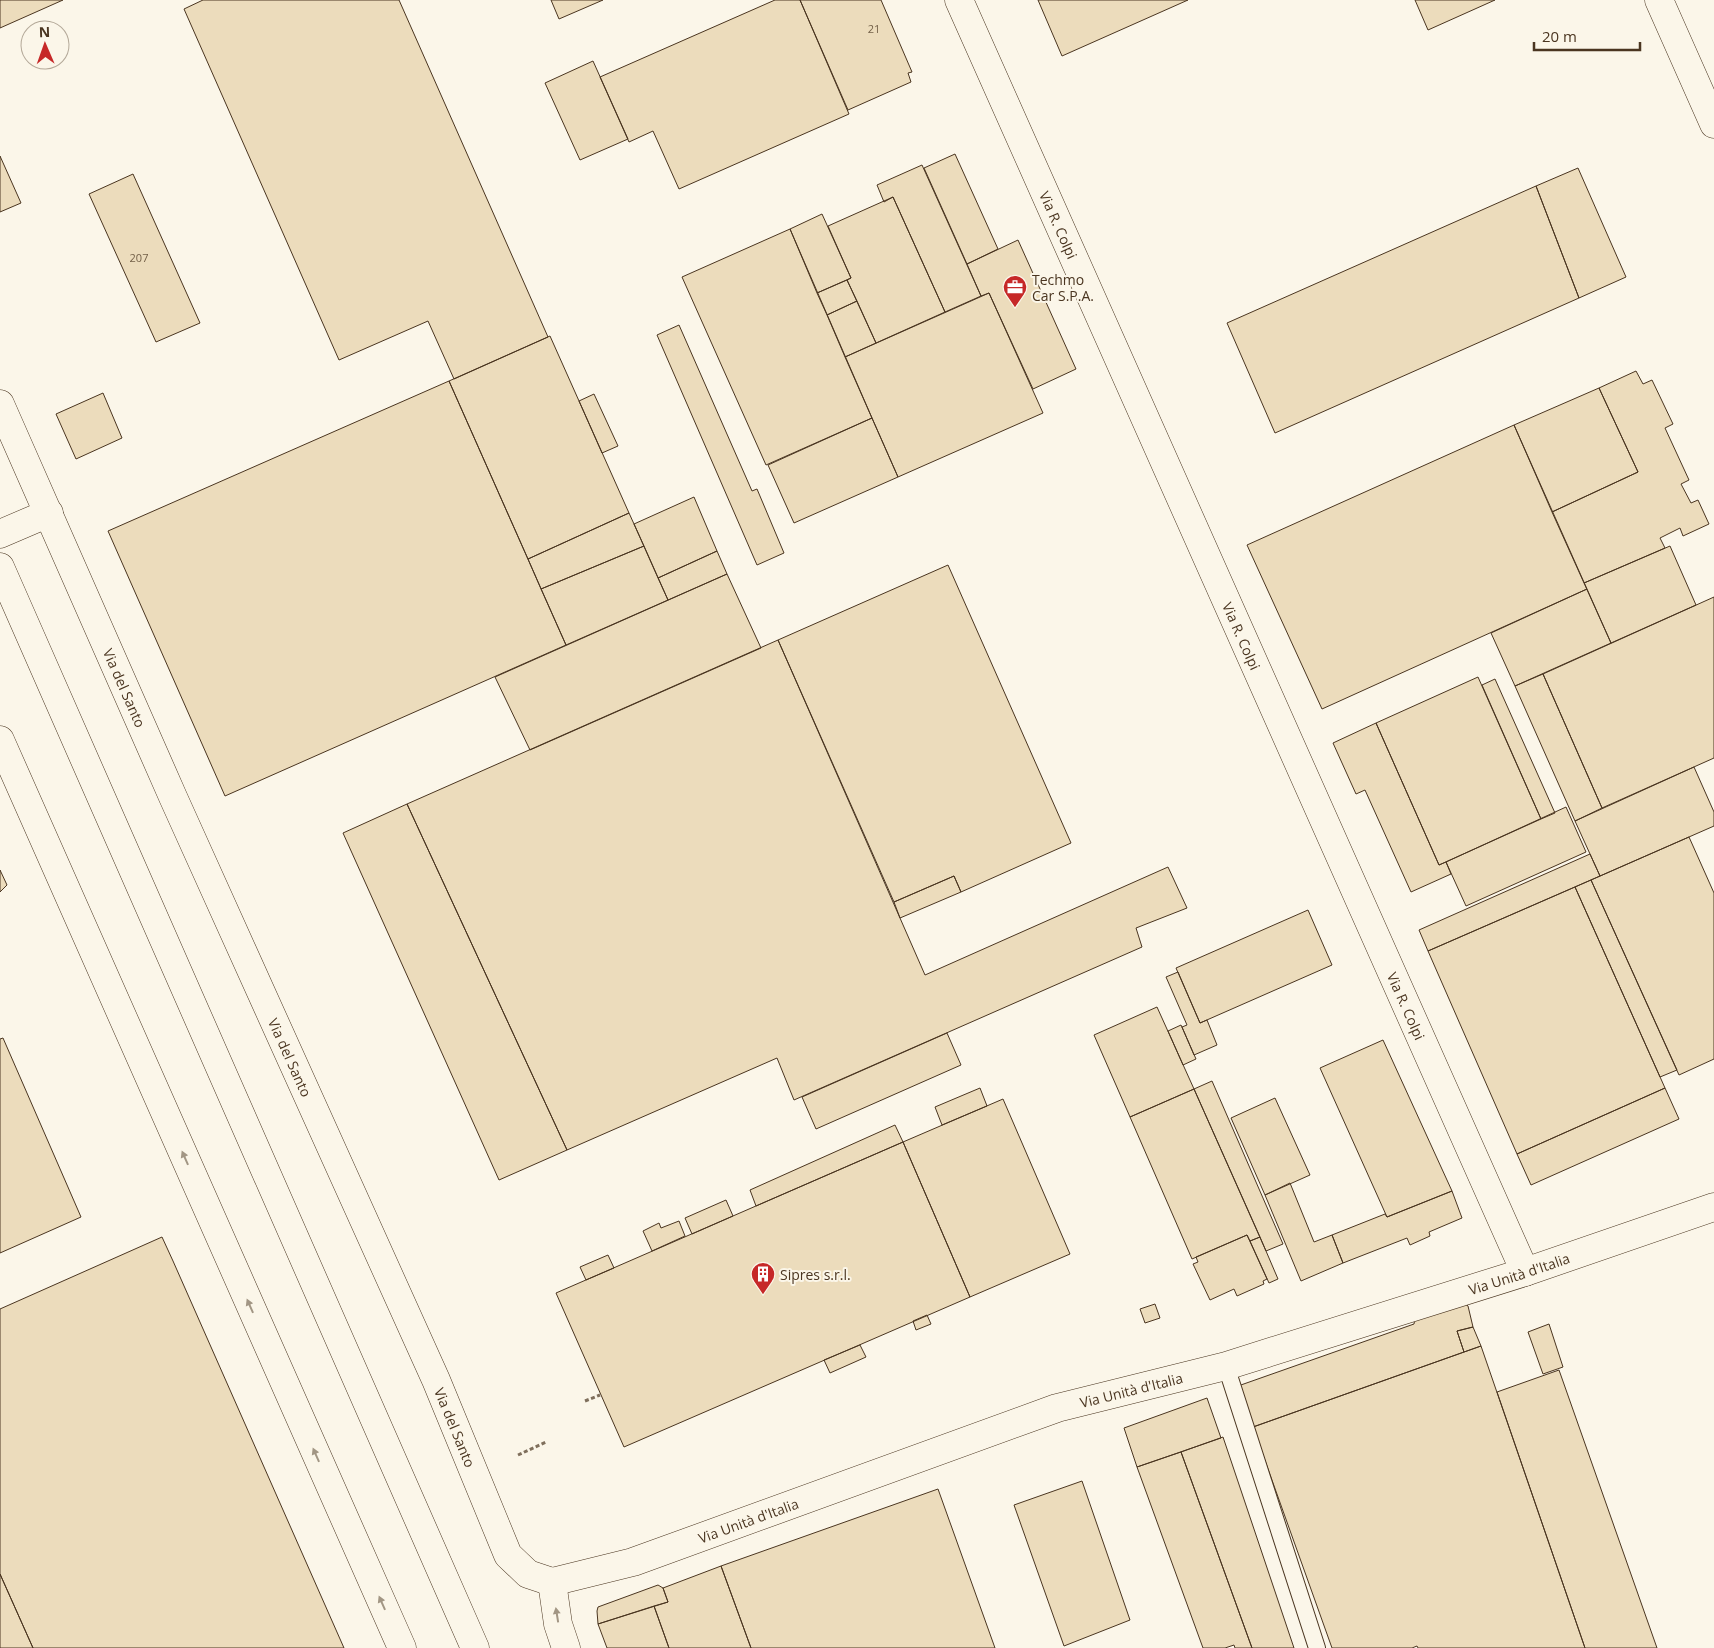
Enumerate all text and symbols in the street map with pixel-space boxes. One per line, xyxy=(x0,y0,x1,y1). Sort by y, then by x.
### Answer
north arrow xyxy=(20,20,70,70)
scale bar xyxy=(1534,20,1640,52)
house number: 21 xyxy=(868,21,880,36)
text: N xyxy=(39,22,51,41)
text: 20 m xyxy=(1542,26,1577,46)
street label: Via R. Colpi xyxy=(1036,188,1082,262)
house number: 207 xyxy=(130,250,148,265)
place label: Techmo Car S.P.A. xyxy=(1032,270,1094,305)
office icon: Techmo Car S.P.A. xyxy=(1002,274,1028,308)
street label: Via R. Colpi xyxy=(1219,599,1265,673)
street label: Via del Santo xyxy=(99,645,151,730)
street label: Via R. Colpi xyxy=(1383,969,1430,1043)
street label: Via del Santo xyxy=(264,1015,316,1100)
one-way arrow xyxy=(180,1151,188,1165)
street label: Via Unità d'Italia xyxy=(1466,1248,1572,1299)
building icon: Sipres s.r.l. xyxy=(750,1261,776,1295)
place label: Sipres s.r.l. xyxy=(780,1265,851,1284)
one-way arrow xyxy=(246,1299,254,1313)
street label: Via Unità d'Italia xyxy=(1078,1368,1185,1411)
street label: Via del Santo xyxy=(431,1385,480,1470)
one-way arrow xyxy=(312,1448,320,1462)
street label: Via Unità d'Italia xyxy=(695,1493,801,1547)
one-way arrow xyxy=(377,1596,385,1610)
one-way arrow xyxy=(553,1607,561,1623)

